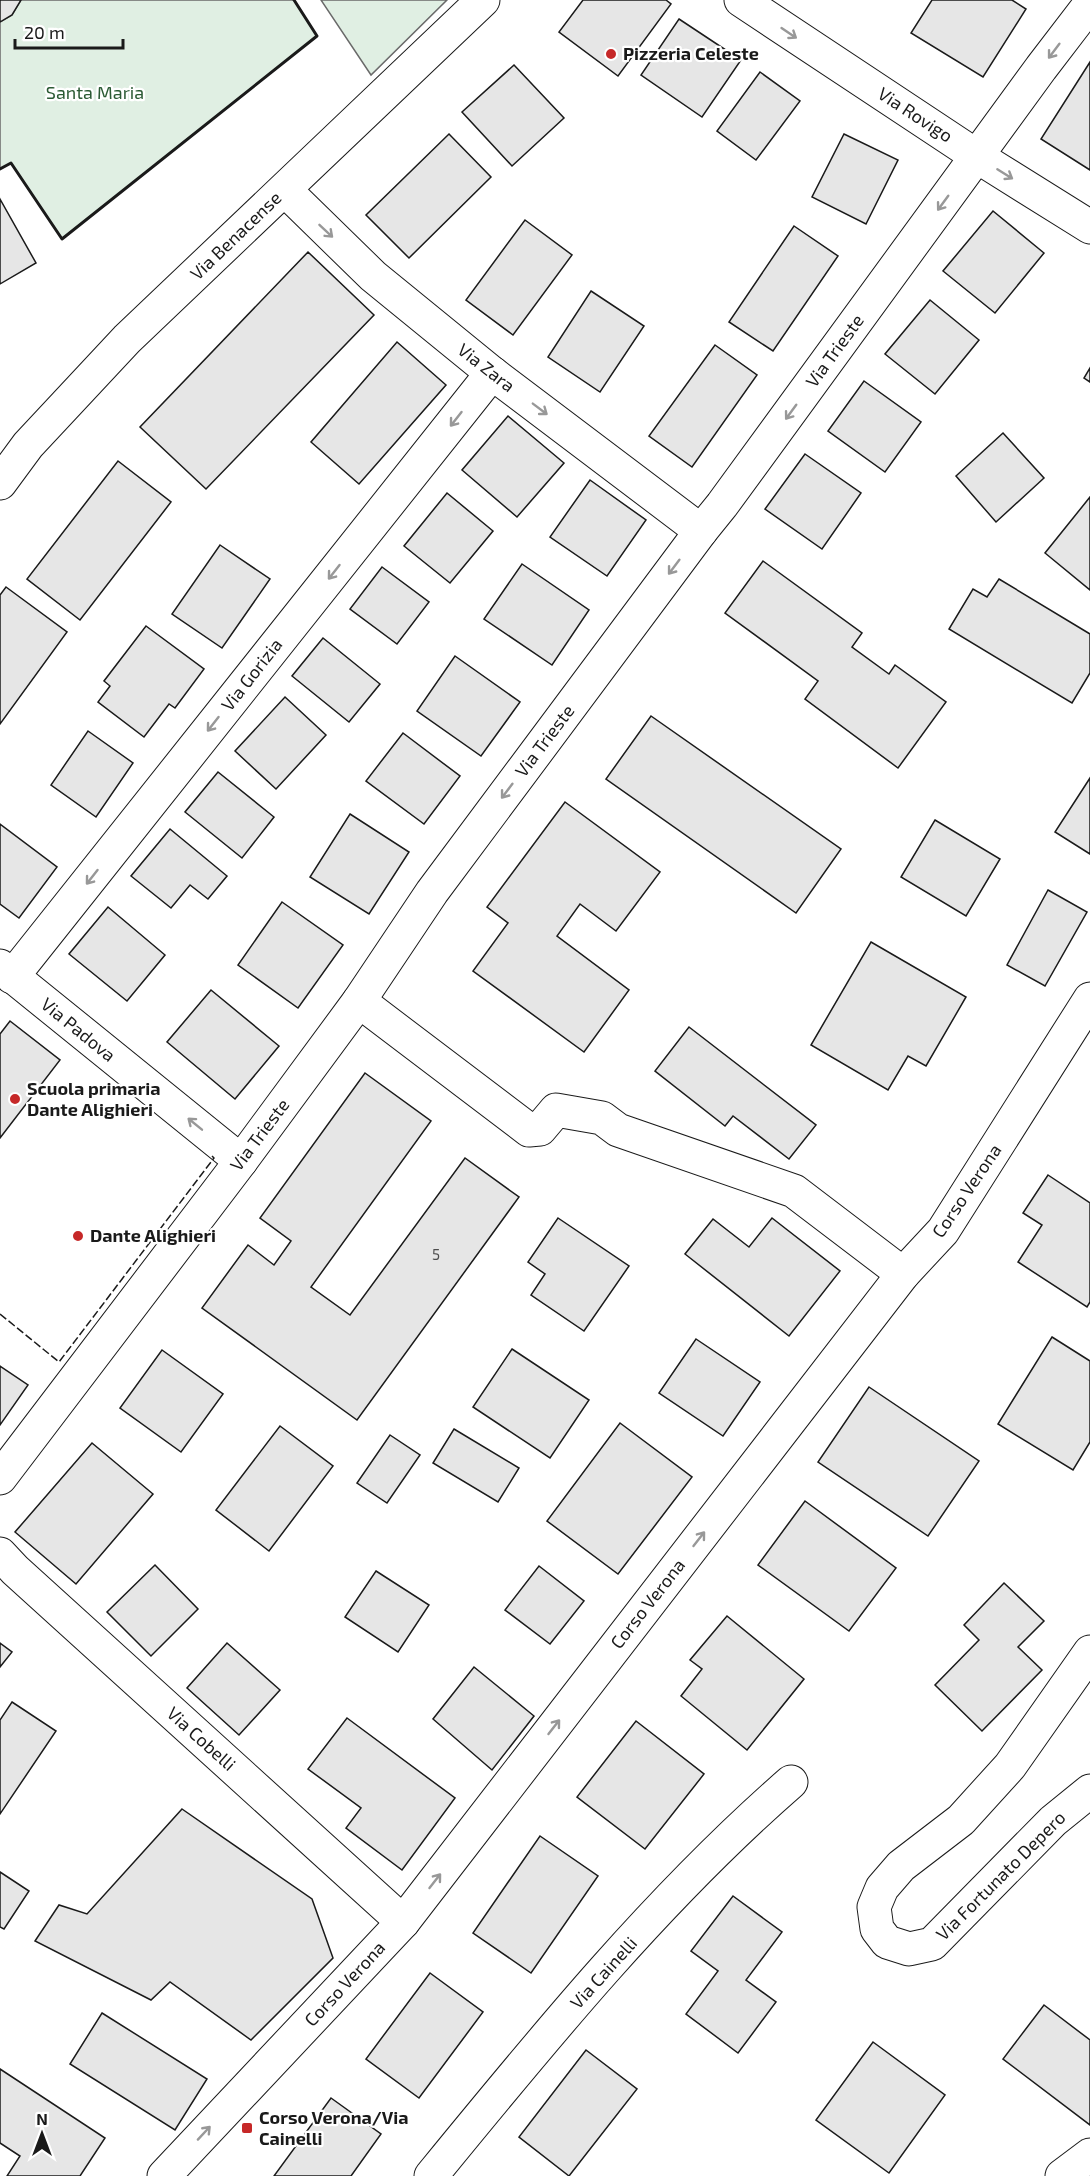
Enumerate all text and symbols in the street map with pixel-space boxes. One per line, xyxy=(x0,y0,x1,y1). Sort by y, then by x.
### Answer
scale bar xyxy=(15,12,123,50)
text: 20 m xyxy=(24,21,65,43)
one-way arrow xyxy=(781,26,798,39)
place label: Pizzeria Celeste xyxy=(623,42,759,64)
one-way arrow xyxy=(1048,43,1061,59)
marker: Pizzeria Celeste xyxy=(604,47,618,61)
park label: Santa Maria xyxy=(46,81,144,103)
street label: Via Rovigo xyxy=(874,82,957,146)
one-way arrow xyxy=(996,168,1013,180)
street label: Via Benacense xyxy=(185,186,285,284)
one-way arrow xyxy=(937,195,949,211)
one-way arrow xyxy=(318,224,333,238)
street label: Via Trieste xyxy=(800,310,868,391)
street label: Via Zara xyxy=(454,338,520,396)
one-way arrow xyxy=(532,403,548,416)
one-way arrow xyxy=(785,403,797,419)
one-way arrow xyxy=(449,411,462,427)
one-way arrow xyxy=(667,559,680,575)
one-way arrow xyxy=(328,563,341,579)
street label: Via Gorizia xyxy=(216,634,286,715)
street label: Via Trieste xyxy=(510,700,578,781)
one-way arrow xyxy=(206,716,220,731)
one-way arrow xyxy=(501,783,513,799)
one-way arrow xyxy=(85,869,98,885)
street label: Via Padova xyxy=(37,993,120,1066)
place label: Scuola primaria Dante Alighieri xyxy=(27,1077,161,1120)
marker: Scuola primaria Dante Alighieri xyxy=(8,1092,22,1106)
street label: Via Trieste xyxy=(225,1094,293,1175)
one-way arrow xyxy=(187,1118,203,1131)
street label: Corso Verona xyxy=(927,1139,1006,1241)
place label: Dante Alighieri xyxy=(90,1224,216,1246)
marker: Dante Alighieri xyxy=(71,1229,85,1243)
house number: 5 xyxy=(432,1245,440,1263)
one-way arrow xyxy=(692,1532,705,1548)
street label: Corso Verona xyxy=(605,1554,689,1653)
street label: Via Cobelli xyxy=(163,1702,241,1775)
one-way arrow xyxy=(547,1719,560,1735)
street label: Via Fortunato Depero xyxy=(931,1806,1069,1944)
one-way arrow xyxy=(428,1874,441,1890)
street label: Via Cainelli xyxy=(565,1932,641,2013)
street label: Corso Verona xyxy=(299,1936,389,2030)
north arrow xyxy=(12,2104,72,2164)
place label: Corso Verona/Via Cainelli xyxy=(259,2106,409,2149)
text: N xyxy=(36,2109,48,2128)
marker: Corso Verona/Via Cainelli xyxy=(240,2121,254,2135)
one-way arrow xyxy=(197,2126,211,2141)

